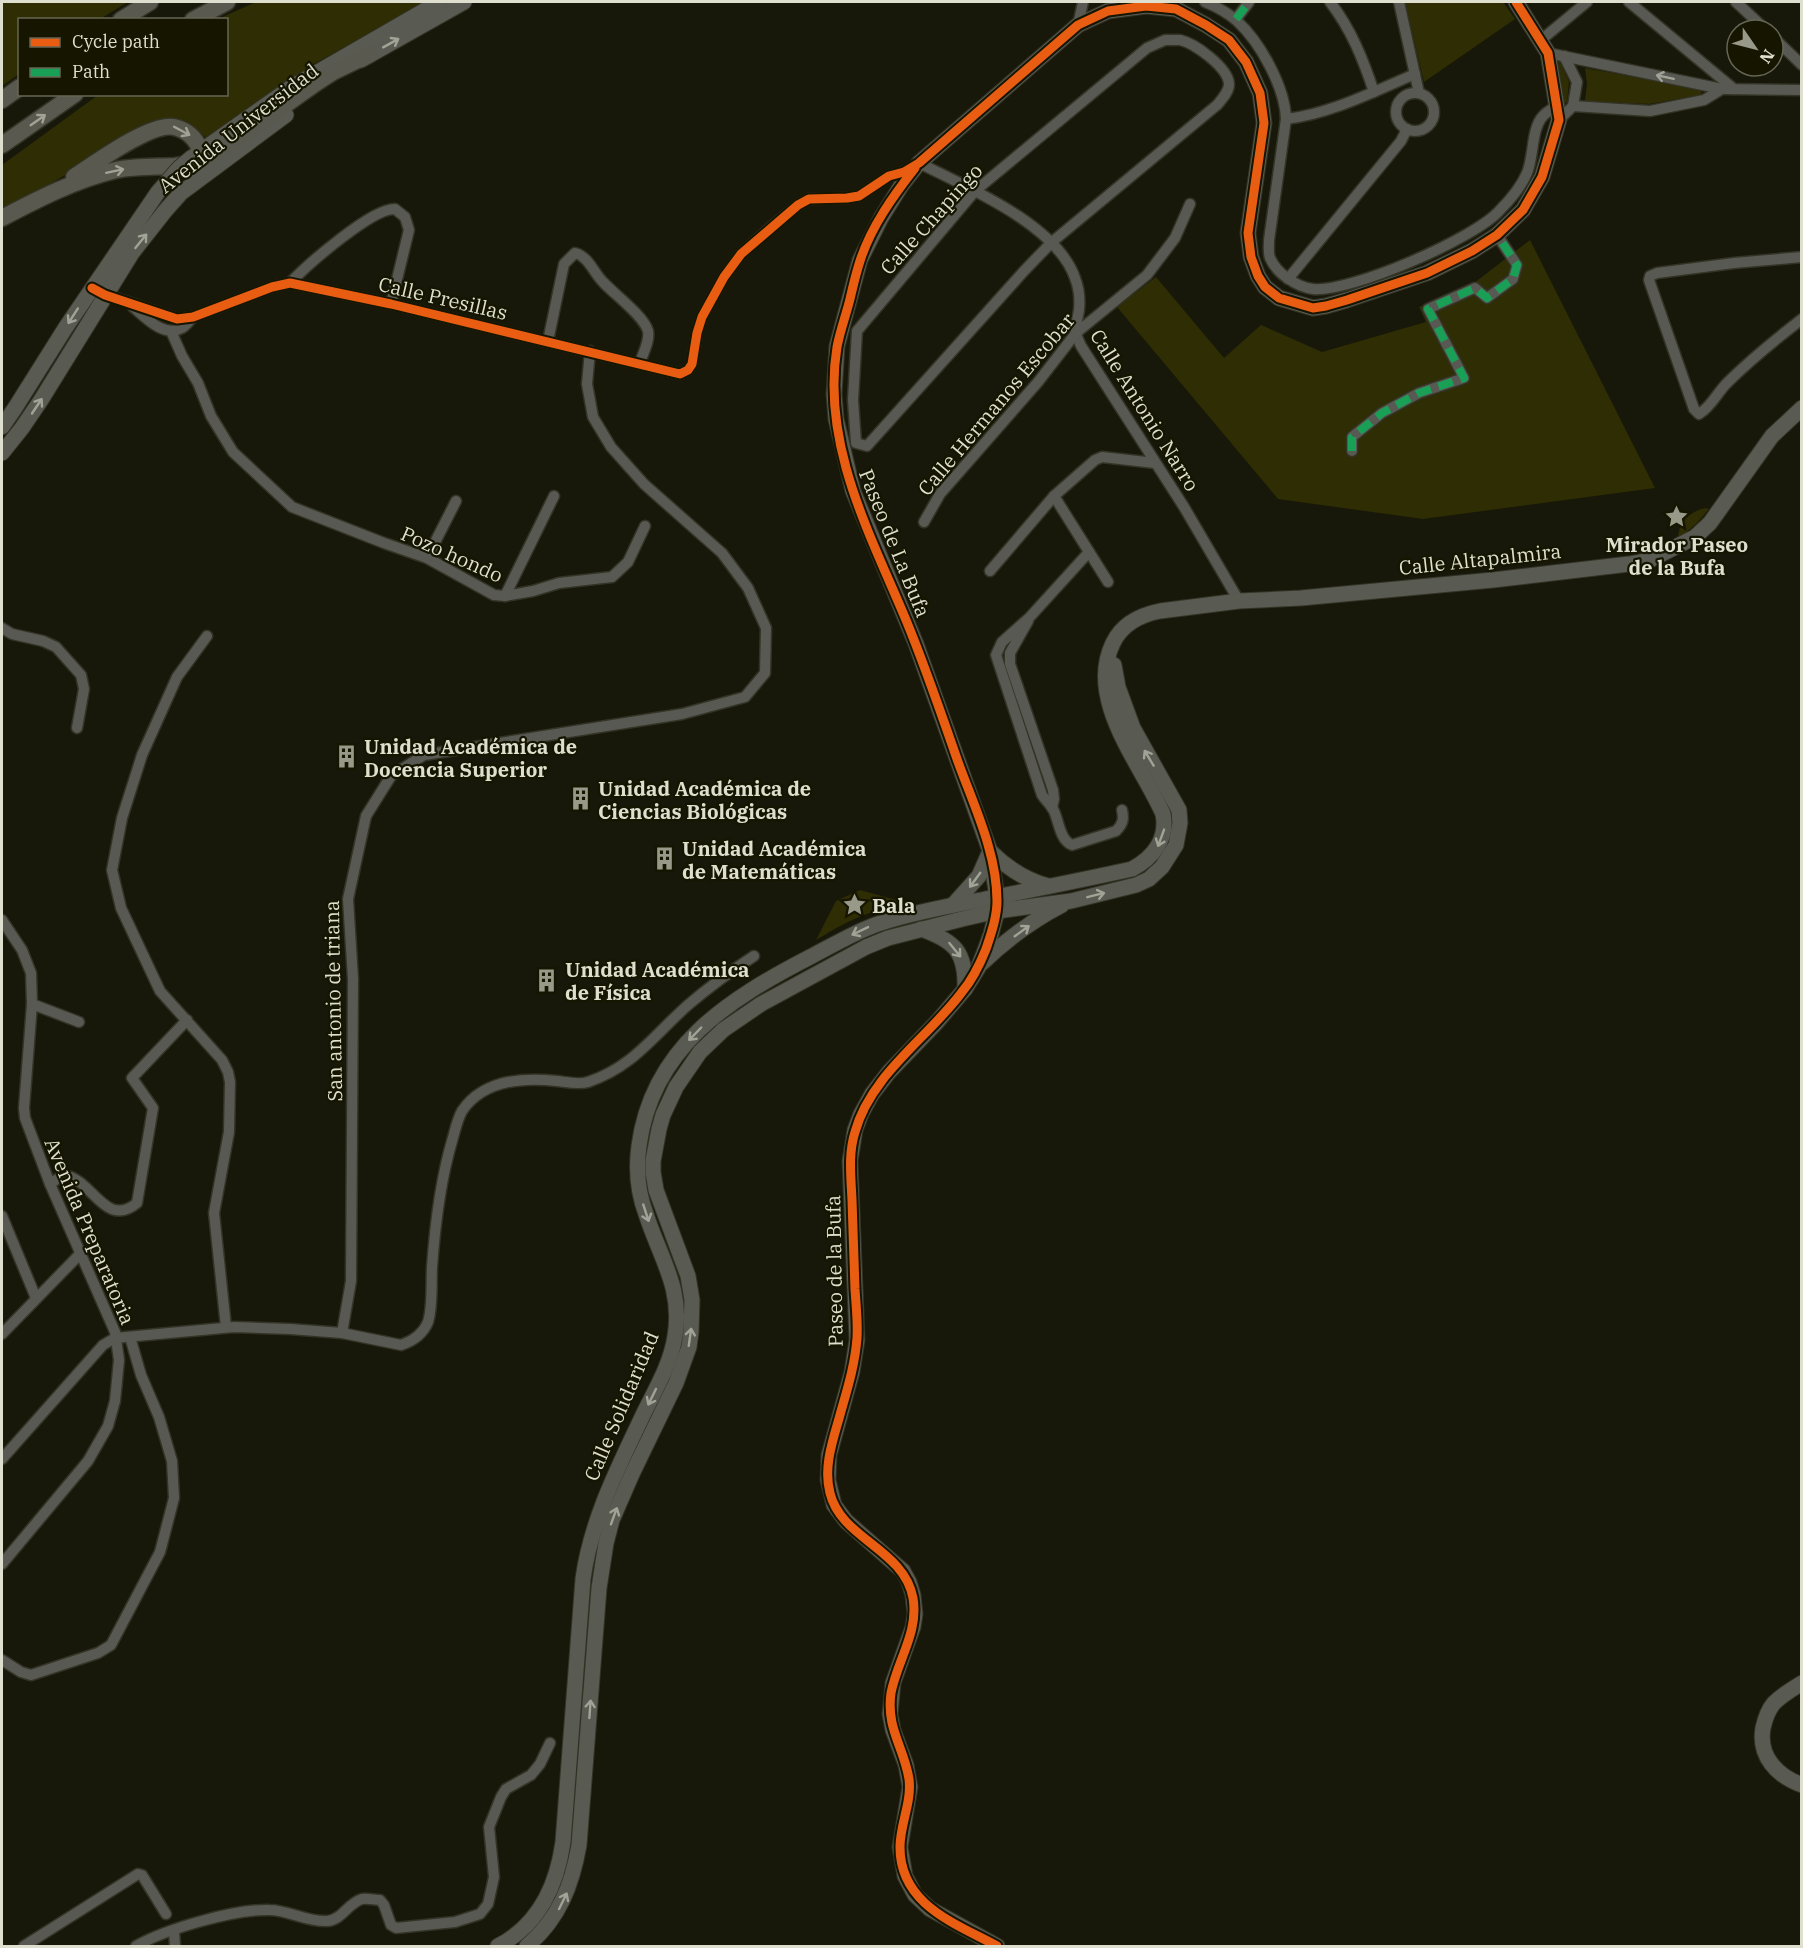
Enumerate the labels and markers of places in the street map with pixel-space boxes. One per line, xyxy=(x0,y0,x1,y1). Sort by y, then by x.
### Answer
place icon: Mirador Paseo de la Bufa xyxy=(1664,503,1690,529)
place label: Mirador Paseo de la Bufa xyxy=(1606,531,1748,581)
place label: Unidad Académica de Docencia Superior xyxy=(364,733,577,783)
building icon: Unidad Académica de Docencia Superior xyxy=(333,744,359,770)
place label: Unidad Académica de Ciencias Biológicas xyxy=(598,775,811,825)
building icon: Unidad Académica de Ciencias Biológicas xyxy=(567,786,593,812)
place label: Unidad Académica de Matemáticas xyxy=(682,835,867,885)
building icon: Unidad Académica de Matemáticas xyxy=(651,846,677,872)
place icon: Bala xyxy=(841,892,867,918)
place label: Bala xyxy=(872,892,915,919)
place label: Unidad Académica de Física xyxy=(565,956,750,1006)
building icon: Unidad Académica de Física xyxy=(534,967,560,993)

